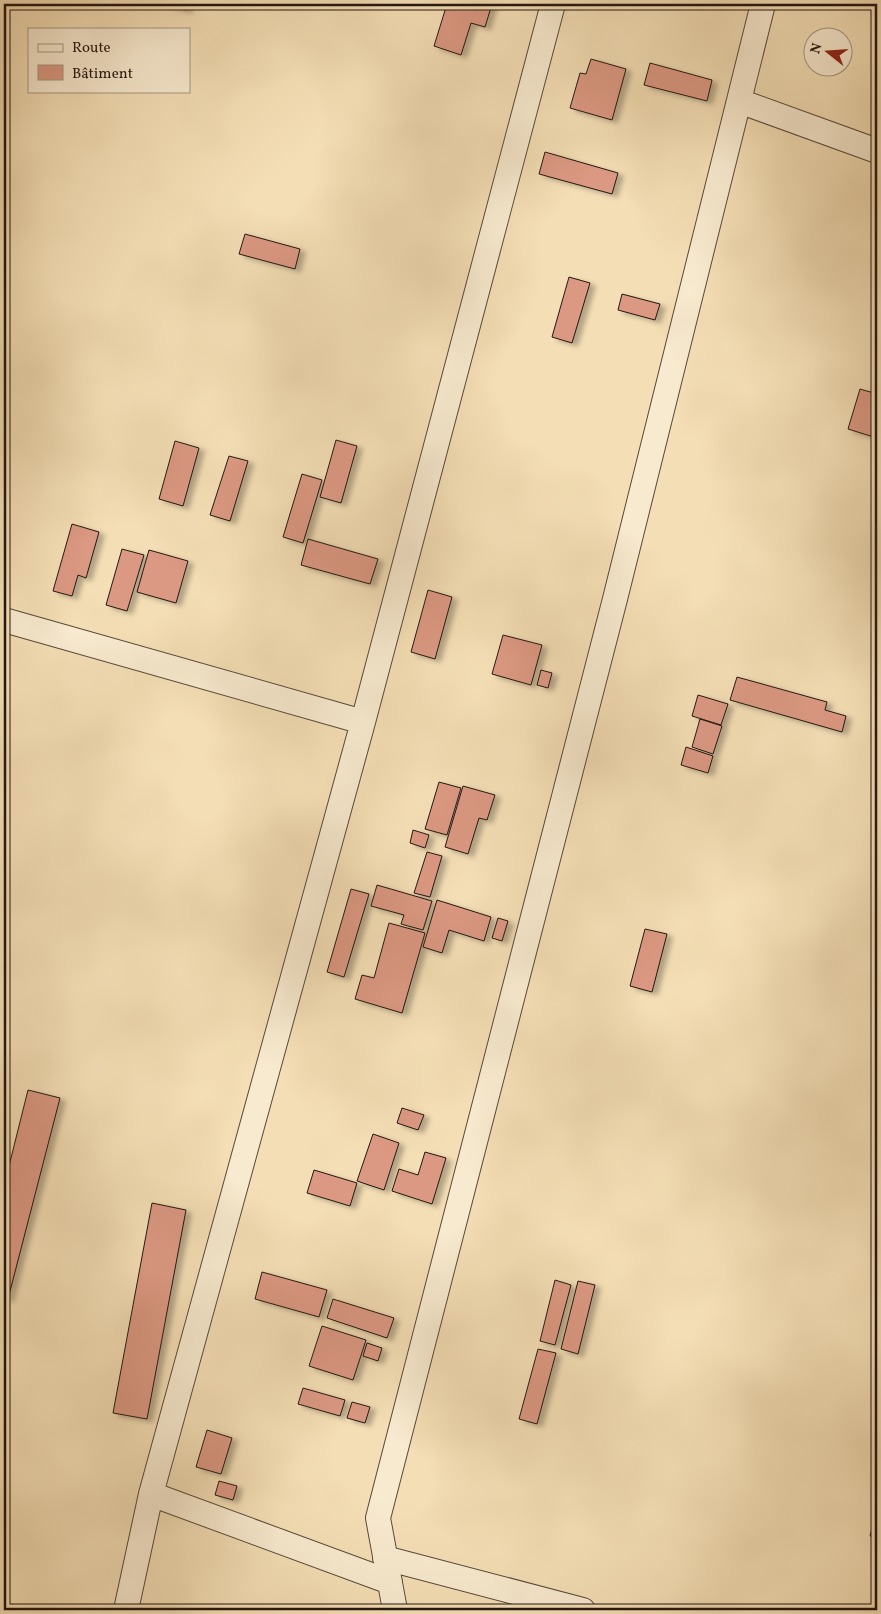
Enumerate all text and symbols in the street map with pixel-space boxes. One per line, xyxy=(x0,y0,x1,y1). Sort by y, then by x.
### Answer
legend xyxy=(28,28,190,92)
north arrow xyxy=(804,28,854,78)
text: Route xyxy=(72,38,111,59)
text: N xyxy=(806,41,828,56)
text: Bâtiment xyxy=(72,64,133,85)

